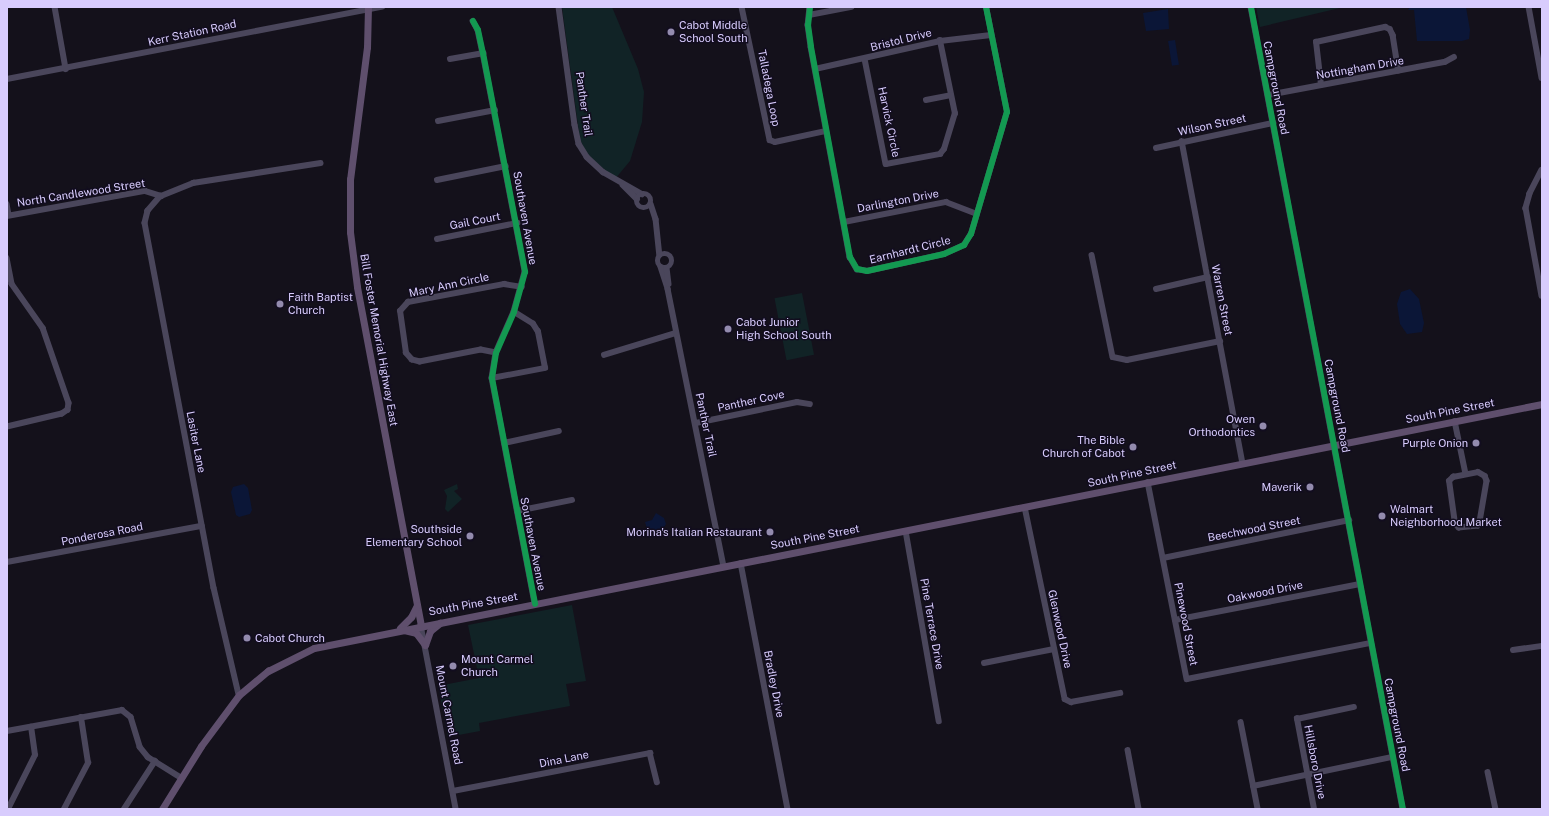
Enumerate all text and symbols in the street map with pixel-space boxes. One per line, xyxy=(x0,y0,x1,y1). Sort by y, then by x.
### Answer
street label: Kerr Station Road xyxy=(146,17,238,49)
place label: Cabot Middle School South xyxy=(679,19,748,45)
street label: Bristol Drive xyxy=(869,26,933,54)
marker: Cabot Middle School South xyxy=(666,27,676,37)
street label: Campground Road xyxy=(1260,40,1292,136)
street label: Talladega Loop xyxy=(755,49,783,127)
street label: Nottingham Drive xyxy=(1315,54,1405,82)
street label: Panther Trail xyxy=(573,71,595,137)
street label: Harvick Circle xyxy=(875,86,903,158)
street label: Wilson Street xyxy=(1177,111,1247,139)
street label: Southaven Avenue xyxy=(510,170,540,266)
street label: North Candlewood Street xyxy=(16,176,146,210)
street label: Darlington Drive xyxy=(856,187,940,215)
street label: Gail Court xyxy=(448,210,502,232)
street label: Earnhardt Circle xyxy=(868,234,952,266)
street label: Bill Foster Memorial Highway East xyxy=(357,253,401,427)
street label: Warren Street xyxy=(1209,263,1235,337)
street label: Mary Ann Circle xyxy=(408,270,490,300)
place label: Faith Baptist Church xyxy=(288,291,353,317)
marker: Faith Baptist Church xyxy=(275,299,285,309)
place label: Cabot Junior High School South xyxy=(736,316,832,342)
marker: Cabot Junior High School South xyxy=(723,324,733,334)
street label: Campground Road xyxy=(1321,358,1353,454)
street label: Panther Cove xyxy=(716,387,786,415)
street label: Panther Trail xyxy=(693,392,719,458)
street label: South Pine Street xyxy=(1404,396,1496,426)
street label: Lasiter Lane xyxy=(184,410,208,474)
place label: Owen Orthodontics xyxy=(1189,413,1255,439)
marker: Owen Orthodontics xyxy=(1258,421,1268,431)
place label: The Bible Church of Cabot xyxy=(1042,434,1125,460)
place label: Purple Onion xyxy=(1402,436,1468,450)
marker: Purple Onion xyxy=(1471,438,1481,448)
marker: The Bible Church of Cabot xyxy=(1128,442,1138,452)
street label: South Pine Street xyxy=(1086,458,1178,490)
place label: Maverik xyxy=(1261,480,1302,494)
marker: Maverik xyxy=(1305,482,1315,492)
street label: Southaven Avenue xyxy=(517,496,549,592)
place label: Walmart Neighborhood Market xyxy=(1390,503,1502,529)
marker: Walmart Neighborhood Market xyxy=(1377,511,1387,521)
street label: Beechwood Street xyxy=(1206,514,1302,544)
street label: Ponderosa Road xyxy=(60,520,144,548)
street label: South Pine Street xyxy=(769,522,861,552)
place label: Southside Elementary School xyxy=(365,523,462,549)
place label: Morina's Italian Restaurant xyxy=(626,525,762,539)
marker: Morina's Italian Restaurant xyxy=(765,527,775,537)
marker: Southside Elementary School xyxy=(465,531,475,541)
street label: Pine Terrace Drive xyxy=(917,577,947,671)
street label: Oakwood Drive xyxy=(1226,578,1304,606)
street label: Pinewood Street xyxy=(1171,581,1201,667)
street label: Glenwood Drive xyxy=(1045,589,1075,669)
street label: South Pine Street xyxy=(427,590,519,618)
place label: Cabot Church xyxy=(255,631,325,645)
marker: Cabot Church xyxy=(242,633,252,643)
street label: Bradley Drive xyxy=(761,649,787,719)
place label: Mount Carmel Church xyxy=(461,653,533,679)
marker: Mount Carmel Church xyxy=(448,661,458,671)
street label: Mount Carmel Road xyxy=(433,664,465,766)
street label: Campground Road xyxy=(1381,677,1413,773)
street label: Hillsboro Drive xyxy=(1301,724,1329,800)
street label: Dina Lane xyxy=(538,748,590,770)

